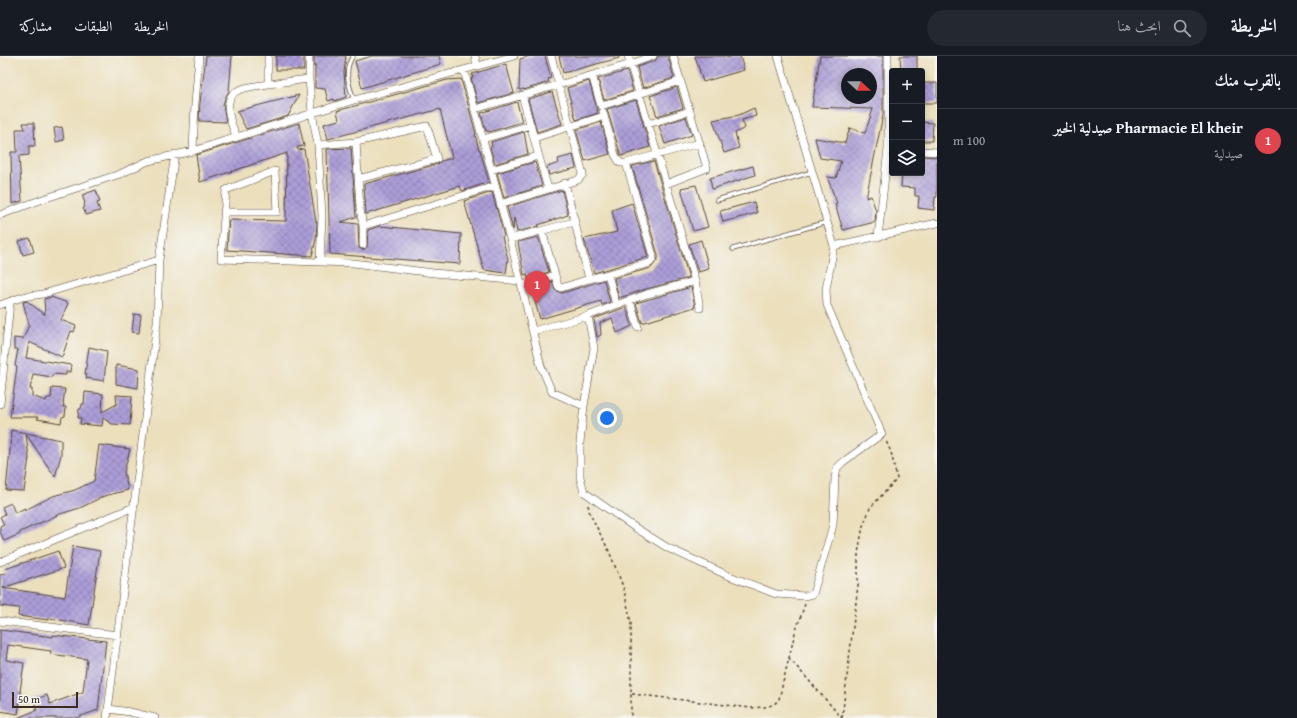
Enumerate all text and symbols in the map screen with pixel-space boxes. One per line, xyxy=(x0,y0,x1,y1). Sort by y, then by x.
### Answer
search box xyxy=(927,10,1207,46)
text: الخريطة xyxy=(1231,11,1277,39)
text: ابحث هنا xyxy=(1117,15,1161,36)
text: مشاركة xyxy=(20,16,52,36)
text: الطبقات xyxy=(74,16,112,36)
text: الخريطة xyxy=(134,16,168,36)
icon: search xyxy=(1171,17,1193,39)
text: بالقرب منك xyxy=(1214,67,1281,92)
north arrow xyxy=(841,68,877,104)
map controls xyxy=(889,68,925,176)
button: + xyxy=(889,68,925,104)
button: − xyxy=(889,104,925,140)
text: Pharmacie El kheir صيدلية الخير xyxy=(1054,117,1243,138)
text: 100 m xyxy=(953,131,985,150)
text: 1 xyxy=(1265,131,1271,150)
button: layers xyxy=(889,140,925,176)
text: صيدلية xyxy=(1214,144,1243,163)
pin: 1 xyxy=(524,271,550,304)
your location xyxy=(597,408,617,428)
scale bar xyxy=(12,690,78,709)
text: 50 m xyxy=(18,691,40,707)

